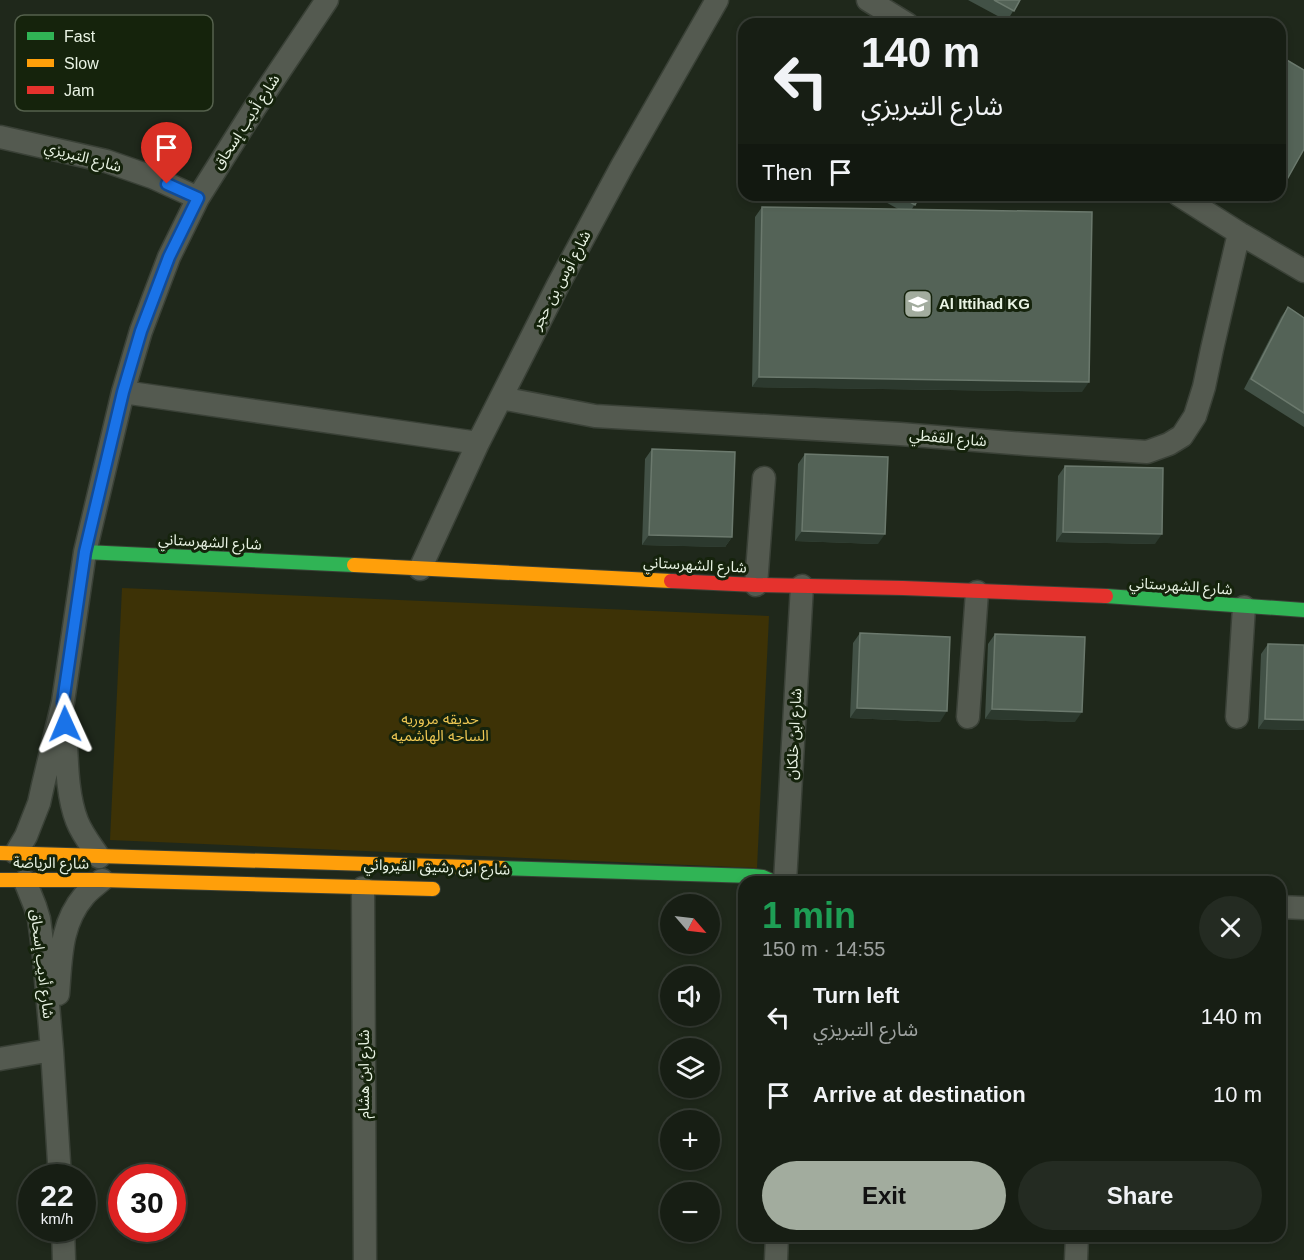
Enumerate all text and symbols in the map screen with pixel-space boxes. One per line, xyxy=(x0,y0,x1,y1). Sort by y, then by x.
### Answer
legend xyxy=(15,15,213,111)
text: Fast xyxy=(64,28,96,45)
text: 140 m xyxy=(861,29,980,76)
icon: left xyxy=(762,42,840,120)
text: Slow xyxy=(64,55,99,72)
street label: شارع أديب إسحاق xyxy=(209,71,286,175)
text: Jam xyxy=(64,82,94,99)
text: شارع التبريزي xyxy=(861,91,1003,121)
pin xyxy=(141,122,192,184)
icon: arrive xyxy=(150,131,183,164)
street label: شارع التبريزي xyxy=(42,138,124,179)
icon: arrive xyxy=(824,156,857,189)
text: Then xyxy=(762,160,812,185)
street label: شارع أوس بن حجر xyxy=(527,227,597,335)
school or university icon: Al Ittihad KG xyxy=(902,288,934,320)
place label: Al Ittihad KG xyxy=(939,295,1030,312)
street label: شارع القفطي xyxy=(908,426,988,453)
street label: شارع الشهرستاني xyxy=(158,530,262,557)
street label: شارع الشهرستاني xyxy=(643,553,747,580)
street label: شارع الشهرستاني xyxy=(1129,573,1233,602)
street label: شارع ابن خلكان xyxy=(783,687,808,780)
position arrow xyxy=(33,692,97,756)
park label: حديقه مروريه الساحه الهاشميه xyxy=(391,710,489,745)
street label: شارع الرياضة xyxy=(13,853,89,876)
street label: شارع ابن رشيق القيرواني xyxy=(363,855,511,882)
north arrow xyxy=(660,894,720,954)
map controls xyxy=(660,894,720,1242)
text: 1 min xyxy=(762,895,856,936)
button: close xyxy=(1199,896,1262,959)
street label: شارع أديب إسحاق xyxy=(23,908,58,1020)
text: 150 m · 14:55 xyxy=(762,938,885,960)
button: sound xyxy=(660,966,720,1026)
text: Turn left xyxy=(813,983,899,1008)
icon: left xyxy=(762,1001,795,1034)
text: 140 m xyxy=(1201,1004,1262,1029)
text: شارع التبريزي xyxy=(813,1018,918,1040)
street label: شارع ابن هشام xyxy=(355,1029,376,1119)
button: layers xyxy=(660,1038,720,1098)
icon: arrive xyxy=(762,1079,795,1112)
text: Arrive at destination xyxy=(813,1082,1026,1107)
text: 10 m xyxy=(1213,1082,1262,1107)
button: + xyxy=(660,1110,720,1170)
button: Exit xyxy=(762,1161,1006,1230)
button: Share xyxy=(1018,1161,1262,1230)
speed limit sign: 30 xyxy=(108,1164,186,1242)
text: 22 xyxy=(40,1179,74,1212)
button: − xyxy=(660,1182,720,1242)
text: km/h xyxy=(41,1210,73,1227)

